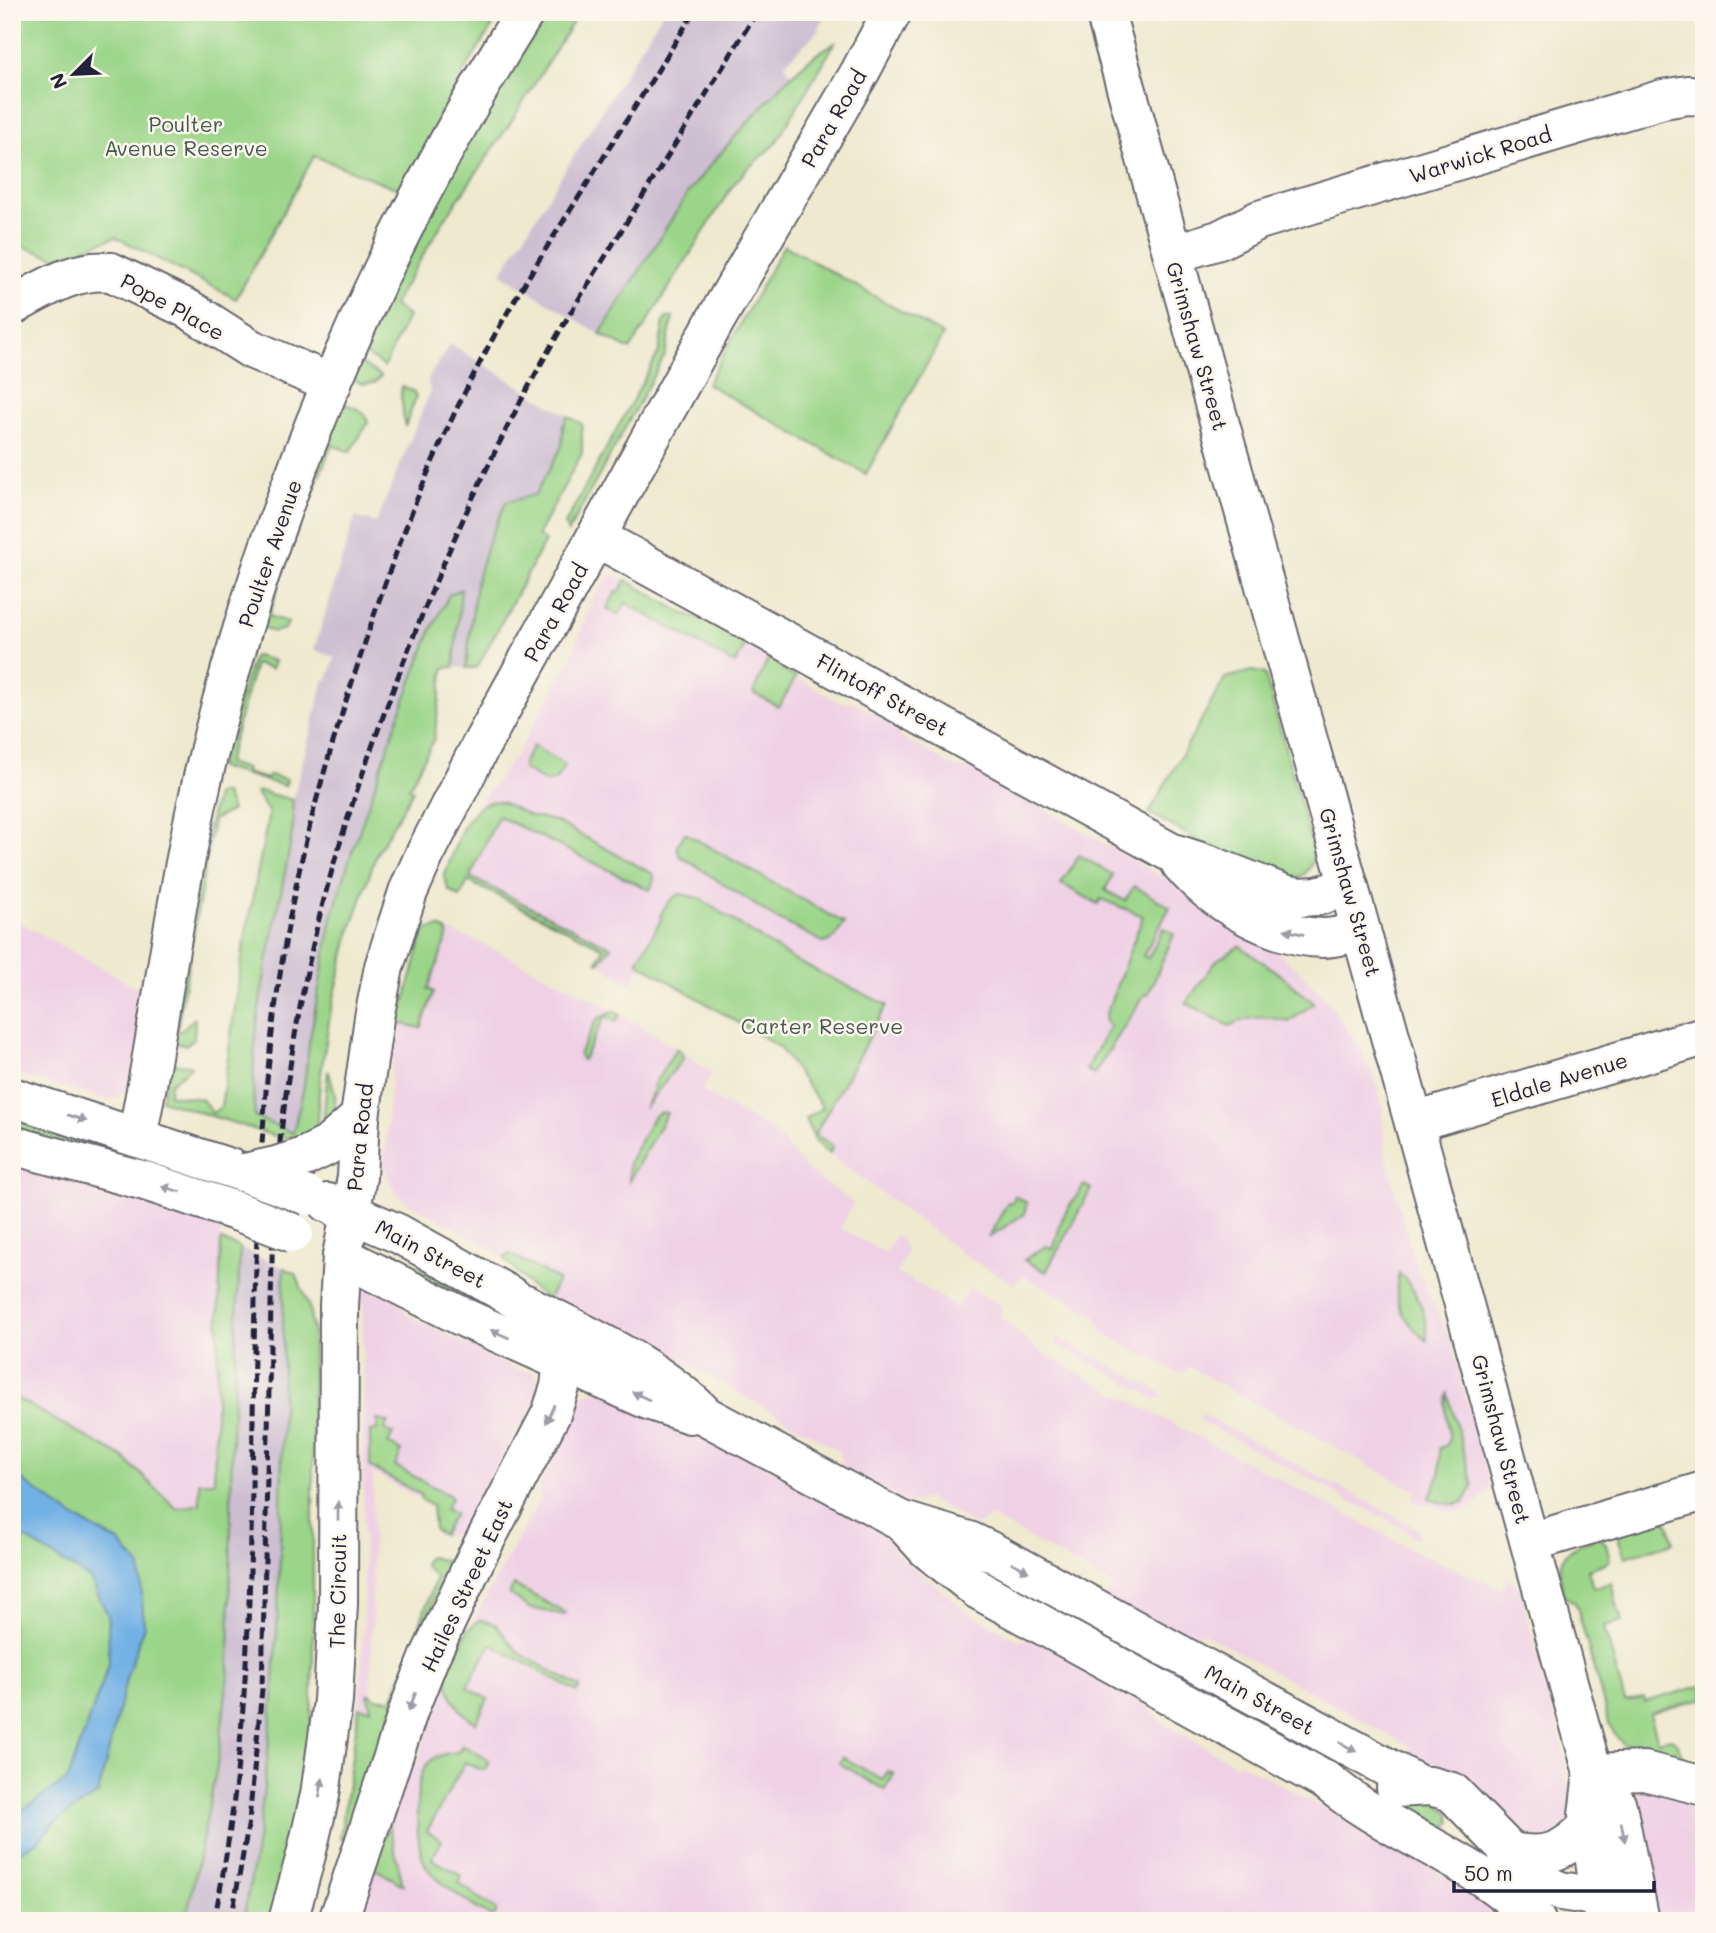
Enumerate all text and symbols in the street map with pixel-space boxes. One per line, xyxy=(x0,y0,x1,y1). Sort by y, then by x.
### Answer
north arrow xyxy=(38,38,108,108)
street label: Para Road xyxy=(794,64,872,172)
text: N xyxy=(44,69,72,93)
park label: Poulter Avenue Reserve xyxy=(104,110,268,161)
street label: Warwick Road xyxy=(1406,120,1554,188)
street label: Grimshaw Street xyxy=(1161,259,1235,433)
street label: Pope Place xyxy=(116,266,230,346)
street label: Poulter Avenue xyxy=(231,476,307,630)
street label: Para Road xyxy=(517,558,593,666)
street label: Flintoff Street xyxy=(812,647,954,741)
street label: Grimshaw Street xyxy=(1314,805,1388,979)
one-way arrow xyxy=(1283,926,1305,937)
park label: Carter Reserve xyxy=(741,1012,903,1039)
street label: Eldale Avenue xyxy=(1487,1045,1631,1113)
street label: Para Road xyxy=(340,1082,378,1192)
one-way arrow xyxy=(67,1113,88,1124)
one-way arrow xyxy=(161,1184,182,1194)
street label: Main Street xyxy=(371,1213,491,1293)
one-way arrow xyxy=(490,1328,510,1340)
street label: Grimshaw Street xyxy=(1466,1351,1538,1527)
one-way arrow xyxy=(631,1390,651,1402)
one-way arrow xyxy=(544,1404,556,1424)
street label: Hailes Street East xyxy=(414,1494,518,1676)
one-way arrow xyxy=(332,1499,344,1521)
street label: The Circuit xyxy=(323,1533,351,1649)
one-way arrow xyxy=(1010,1561,1030,1573)
street label: Main Street xyxy=(1200,1658,1320,1740)
one-way arrow xyxy=(407,1691,418,1712)
one-way arrow xyxy=(1339,1741,1358,1753)
one-way arrow xyxy=(316,1777,327,1799)
one-way arrow xyxy=(1617,1821,1628,1843)
scale bar xyxy=(1454,1849,1653,1893)
text: 50 m xyxy=(1464,1859,1513,1886)

